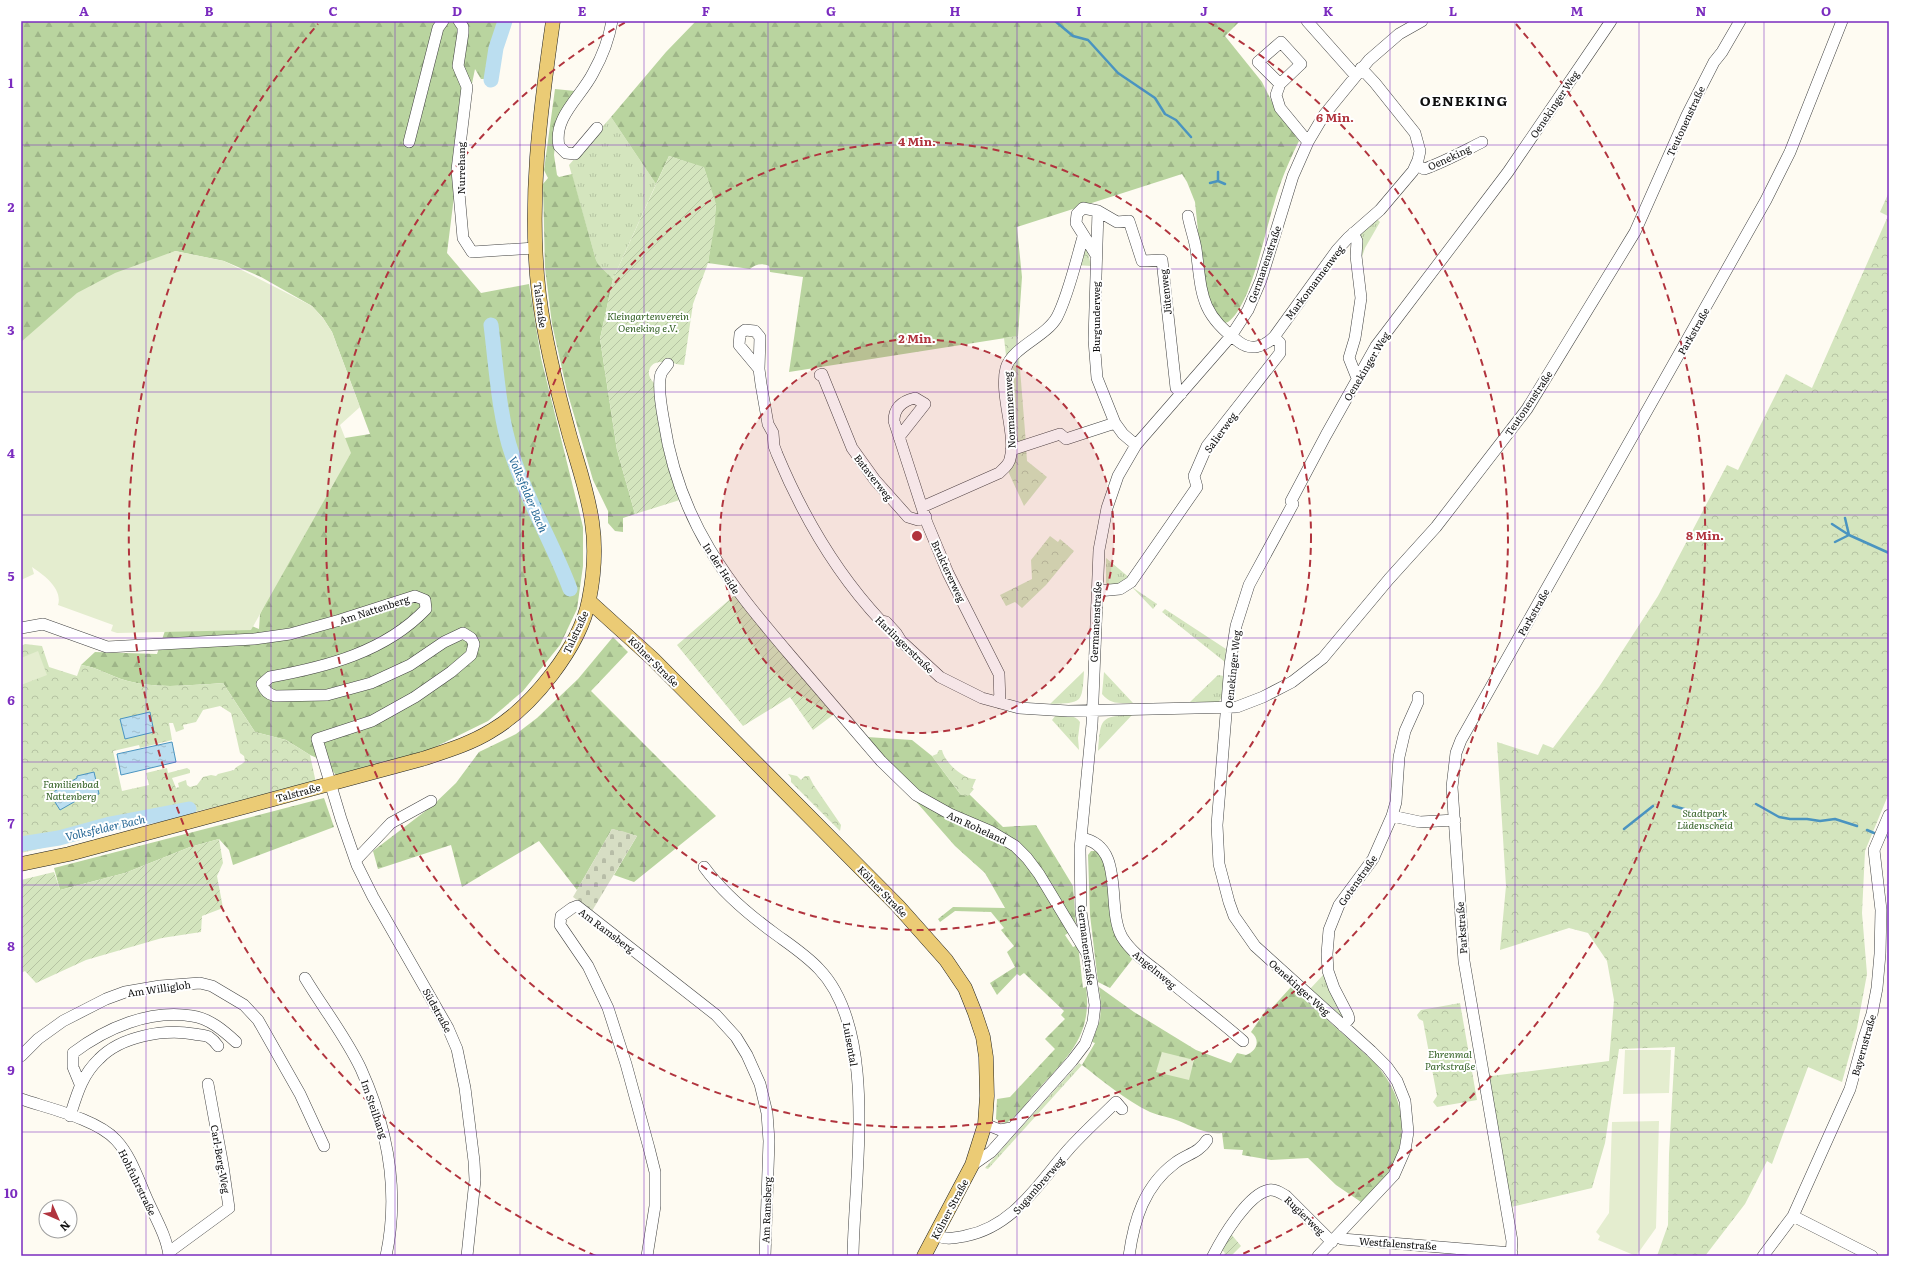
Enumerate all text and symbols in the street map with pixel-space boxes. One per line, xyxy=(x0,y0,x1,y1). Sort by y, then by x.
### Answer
text: A xyxy=(79,1,89,20)
text: B xyxy=(205,1,214,20)
text: C xyxy=(328,1,338,20)
text: D xyxy=(452,1,462,20)
text: E xyxy=(578,1,587,20)
text: F xyxy=(702,1,710,20)
text: G xyxy=(826,1,836,20)
text: H xyxy=(950,1,961,20)
text: I xyxy=(1076,1,1082,20)
text: J xyxy=(1200,1,1208,20)
text: K xyxy=(1323,1,1334,20)
text: L xyxy=(1449,1,1457,20)
text: M xyxy=(1571,1,1584,20)
text: N xyxy=(1696,1,1707,20)
text: O xyxy=(1821,1,1831,20)
street label: Oenekinger Weg xyxy=(1526,67,1582,141)
text: 1 xyxy=(8,73,14,92)
street label: Teutonenstraße xyxy=(1662,83,1708,159)
district label: OENEKING xyxy=(1420,90,1508,110)
text: 6 Min. xyxy=(1316,108,1354,126)
text: 4 Min. xyxy=(898,132,936,150)
street label: Oeneking xyxy=(1425,140,1473,174)
street label: Nurrehang xyxy=(453,141,468,194)
text: 2 xyxy=(8,197,15,216)
street label: Germanenstraße xyxy=(1244,223,1284,305)
street label: Markomannenweg xyxy=(1281,241,1347,322)
street label: Jütenweg xyxy=(1155,268,1175,316)
street label: Talstraße xyxy=(531,281,551,329)
street label: Burgunderweg xyxy=(1088,281,1103,353)
street label: Parkstraße xyxy=(1673,305,1713,357)
park label: Kleingartenverein Oeneking e.V. xyxy=(607,308,689,335)
text: 3 xyxy=(7,320,15,339)
street label: Oenekinger Weg xyxy=(1339,328,1393,403)
text: 2 Min. xyxy=(898,329,936,347)
street label: Teutonenstraße xyxy=(1500,367,1556,439)
street label: Normannenweg xyxy=(999,371,1019,449)
street label: Salierweg xyxy=(1200,408,1240,455)
text: 4 xyxy=(7,443,15,462)
street label: Bataverweg xyxy=(851,451,897,504)
water label: Volksfelder Bach xyxy=(506,453,552,535)
text: 8 Min. xyxy=(1686,526,1724,544)
centre of rings xyxy=(910,529,924,543)
street label: Bruktererweg xyxy=(928,538,970,605)
street label: In der Heide xyxy=(700,539,744,597)
text: 5 xyxy=(7,566,15,585)
street label: Germanenstraße xyxy=(1085,581,1105,663)
street label: Parkstraße xyxy=(1513,586,1553,638)
street label: Am Nattenberg xyxy=(337,591,411,627)
street label: Talstraße xyxy=(559,608,591,656)
street label: Harlingerstraße xyxy=(872,612,938,676)
street label: Oenekinger Weg xyxy=(1220,629,1244,709)
street label: Kölner Straße xyxy=(625,632,683,690)
text: 6 xyxy=(7,690,15,709)
park label: Familienbad Nattenberg xyxy=(43,776,99,803)
street label: Talstraße xyxy=(274,779,322,805)
park label: Stadtpark Lüdenscheid xyxy=(1677,805,1733,832)
street label: Am Roheland xyxy=(945,807,1009,847)
water label: Volksfelder Bach xyxy=(64,810,147,844)
text: 7 xyxy=(7,813,15,832)
street label: Gotenstraße xyxy=(1334,851,1380,909)
street label: Kölner Straße xyxy=(854,862,912,920)
street label: Parkstraße xyxy=(1452,901,1470,955)
street label: Am Ramsberg xyxy=(576,904,638,956)
street label: Germanenstraße xyxy=(1075,904,1099,986)
text: 8 xyxy=(7,936,15,955)
street label: Angelnweg xyxy=(1130,946,1180,992)
street label: Oenekinger Weg xyxy=(1266,955,1334,1019)
street label: Am Willigloh xyxy=(126,976,192,1000)
street label: Südstraße xyxy=(420,985,456,1035)
street label: Bayernstraße xyxy=(1847,1012,1879,1078)
street label: Luisental xyxy=(840,1021,862,1068)
park label: Ehrenmal Parkstraße xyxy=(1425,1046,1475,1073)
text: 9 xyxy=(7,1060,15,1079)
street label: Im Steilhang xyxy=(358,1077,392,1141)
street label: Carl-Berg-Weg xyxy=(208,1123,234,1195)
street label: Hohfuhrstraße xyxy=(115,1146,161,1218)
street label: Sugambrerweg xyxy=(1009,1153,1068,1217)
street label: Am Ramsberg xyxy=(757,1176,775,1244)
street label: Kölner Straße xyxy=(927,1176,971,1242)
text: 10 xyxy=(4,1183,18,1202)
street label: Rugierweg xyxy=(1281,1192,1329,1238)
north arrow xyxy=(38,1199,78,1239)
text: N xyxy=(57,1218,75,1236)
street label: Westfalenstraße xyxy=(1359,1233,1437,1253)

